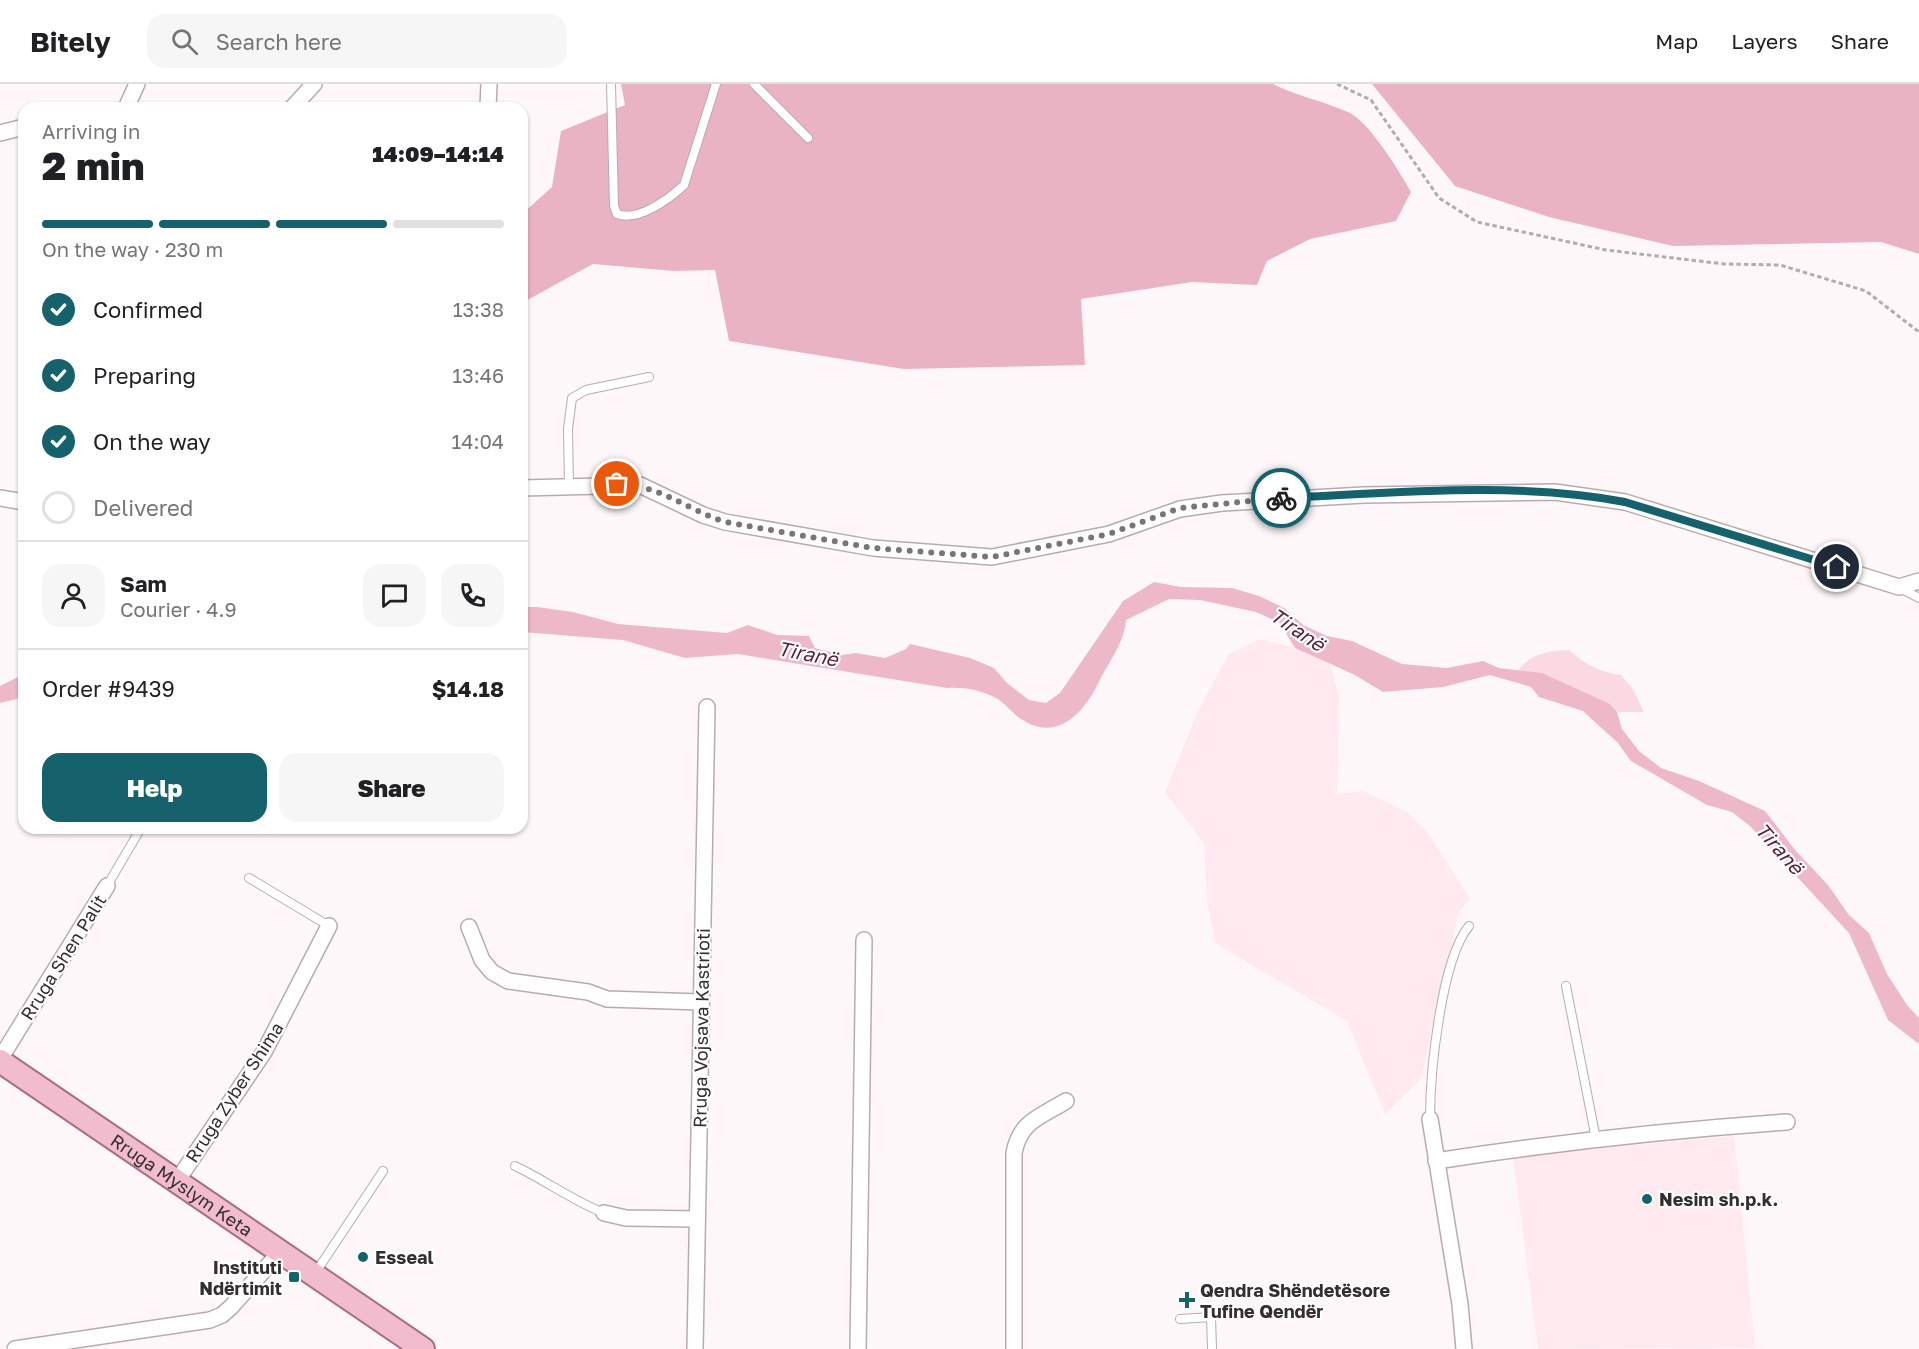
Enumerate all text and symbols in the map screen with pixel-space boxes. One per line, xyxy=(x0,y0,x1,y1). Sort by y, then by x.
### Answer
search box xyxy=(147,14,567,68)
text: Bitely xyxy=(30,25,111,58)
icon: search xyxy=(168,25,201,58)
text: Search here xyxy=(216,28,342,55)
text: Map xyxy=(1655,28,1698,54)
text: Layers xyxy=(1731,28,1798,54)
text: Share xyxy=(1831,28,1889,54)
text: Arriving in xyxy=(42,119,140,143)
text: 14:09–14:14 xyxy=(372,140,504,167)
text: 2 min xyxy=(42,142,145,189)
text: On the way · 230 m xyxy=(42,237,223,261)
icon: check xyxy=(42,293,75,326)
text: Confirmed xyxy=(93,296,203,323)
text: 13:38 xyxy=(453,297,504,321)
icon: check xyxy=(42,359,75,392)
text: Preparing xyxy=(93,362,196,389)
text: 13:46 xyxy=(452,363,504,387)
icon: check xyxy=(42,425,75,458)
text: On the way xyxy=(93,428,211,455)
text: 14:04 xyxy=(452,429,504,453)
pin xyxy=(591,458,642,509)
icon: bag xyxy=(600,467,633,500)
courier xyxy=(1251,468,1311,528)
icon: bike xyxy=(1265,482,1298,515)
text: Delivered xyxy=(93,494,193,521)
pin xyxy=(1811,541,1862,592)
icon: home xyxy=(1820,550,1853,583)
button: person xyxy=(42,564,105,627)
button: chat xyxy=(363,564,426,627)
button: phone xyxy=(441,564,504,627)
text: Sam xyxy=(120,570,167,597)
text: Courier · 4.9 xyxy=(120,597,237,621)
water label: Tiranë xyxy=(1266,602,1331,657)
water label: Tiranë xyxy=(776,635,841,671)
text: Order #9439 xyxy=(42,675,175,702)
text: $14.18 xyxy=(432,675,504,702)
button: Help xyxy=(42,753,267,822)
button: Share xyxy=(279,753,504,822)
water label: Tiranë xyxy=(1751,817,1810,880)
street label: Rruga Shen Palit xyxy=(16,890,110,1024)
street label: Rruga Vojsava Kastrioti xyxy=(688,928,714,1128)
street label: Rruga Zyber Shima xyxy=(180,1018,288,1166)
street label: Rruga Myslym Keta xyxy=(107,1129,257,1241)
place label: Nesim sh.p.k. xyxy=(1659,1188,1778,1210)
marker: Nesim sh.p.k. xyxy=(1640,1192,1654,1206)
place label: Esseal xyxy=(375,1246,433,1268)
marker: Esseal xyxy=(356,1250,370,1264)
place label: Instituti Ndërtimit xyxy=(199,1256,282,1299)
marker: Instituti Ndërtimit xyxy=(287,1270,301,1284)
place label: Qendra Shëndetësore Tufine Qendër xyxy=(1200,1279,1391,1322)
marker: Qendra Shëndetësore Tufine Qendër xyxy=(1178,1291,1196,1309)

